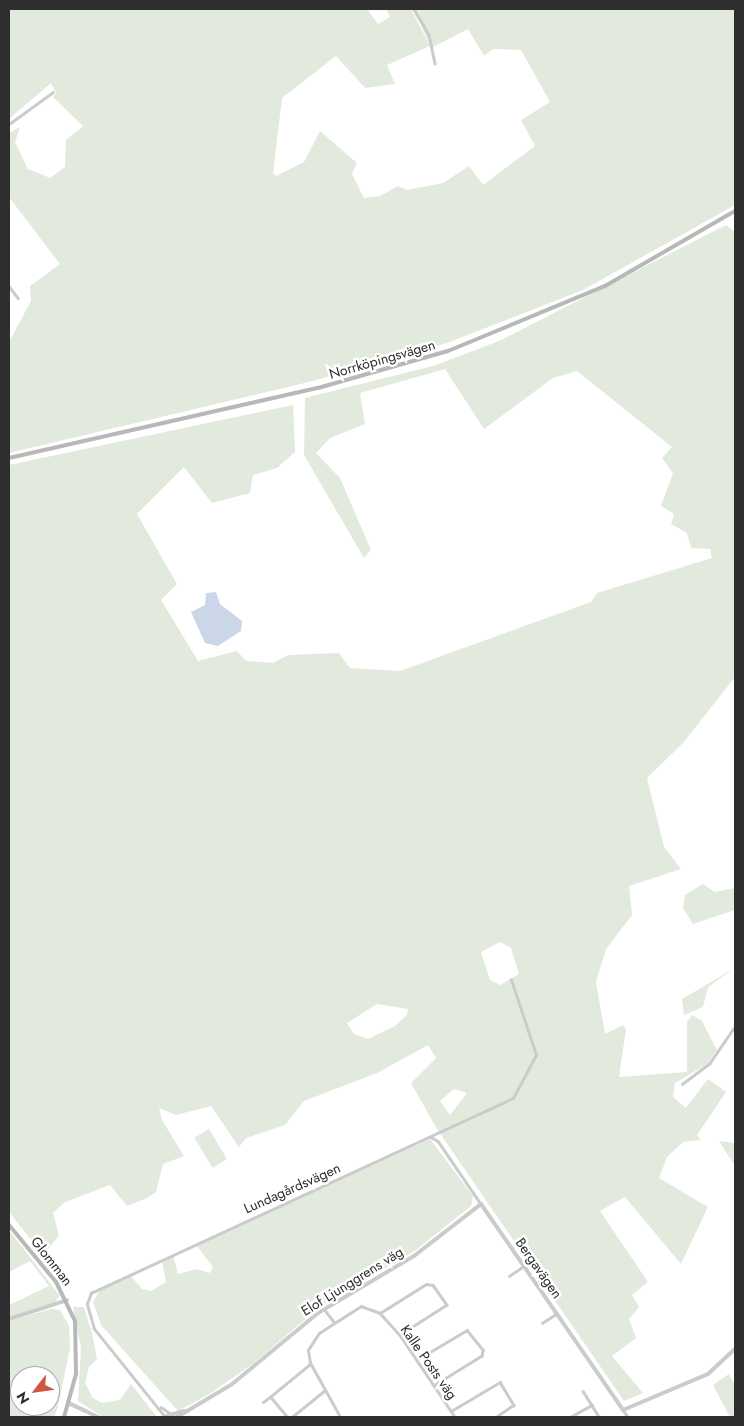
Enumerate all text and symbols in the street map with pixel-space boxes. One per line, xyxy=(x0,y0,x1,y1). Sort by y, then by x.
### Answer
street label: Norrköpingsvägen xyxy=(327,336,437,382)
street label: Lundagårdsvägen xyxy=(241,1159,343,1217)
street label: Glomman xyxy=(28,1233,76,1289)
street label: Bergavägen xyxy=(512,1235,566,1301)
street label: Elof Ljunggrens väg xyxy=(298,1243,406,1319)
street label: Kalle Posts väg xyxy=(397,1321,461,1403)
north arrow xyxy=(10,1366,60,1416)
text: N xyxy=(11,1388,34,1408)

